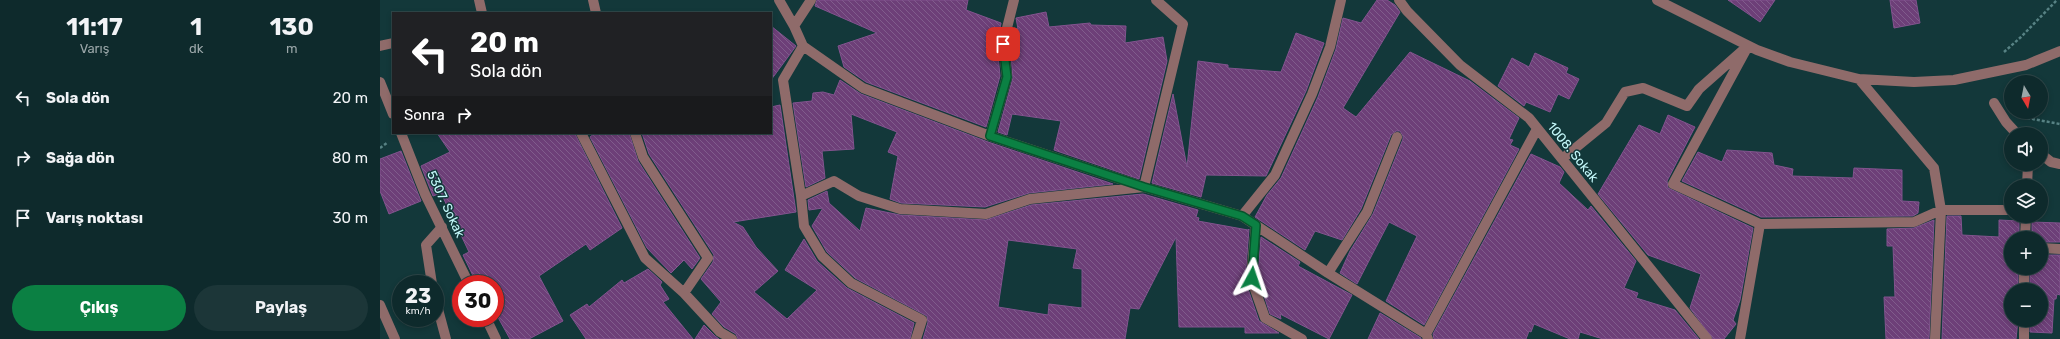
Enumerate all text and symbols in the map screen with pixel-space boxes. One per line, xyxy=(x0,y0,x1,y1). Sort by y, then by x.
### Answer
text: 11:17 xyxy=(66,13,123,41)
text: 1 xyxy=(190,13,202,41)
text: 130 xyxy=(270,13,314,41)
text: 20 m xyxy=(470,26,539,59)
pin xyxy=(986,27,1020,61)
icon: left xyxy=(404,28,456,80)
icon: arrive xyxy=(992,33,1014,55)
text: Varış xyxy=(80,41,109,56)
text: dk xyxy=(189,41,203,56)
text: m xyxy=(286,41,297,56)
text: Sola dön xyxy=(470,60,542,82)
north arrow xyxy=(2004,75,2048,119)
map controls xyxy=(2004,75,2048,327)
icon: left xyxy=(12,87,34,109)
text: Sola dön xyxy=(46,89,110,107)
text: 20 m xyxy=(333,89,368,107)
icon: right xyxy=(453,104,475,126)
text: Sonra xyxy=(404,106,445,124)
street label: 1008. Sokak xyxy=(1544,119,1602,185)
button: sound xyxy=(2004,127,2048,171)
icon: right xyxy=(12,147,34,169)
text: Sağa dön xyxy=(46,149,115,167)
text: 80 m xyxy=(332,149,368,167)
street label: 5307. Sokak xyxy=(424,168,468,240)
button: layers xyxy=(2004,179,2048,223)
icon: arrive xyxy=(12,207,34,229)
text: Varış noktası xyxy=(46,209,143,227)
text: 30 m xyxy=(332,209,368,227)
button: + xyxy=(2004,231,2048,275)
position arrow xyxy=(1231,257,1273,299)
speed limit sign: 30 xyxy=(452,275,504,327)
button: − xyxy=(2004,283,2048,327)
text: 23 xyxy=(405,284,431,308)
button: Çıkış xyxy=(12,285,186,331)
button: Paylaş xyxy=(194,285,368,331)
text: km/h xyxy=(406,305,430,317)

